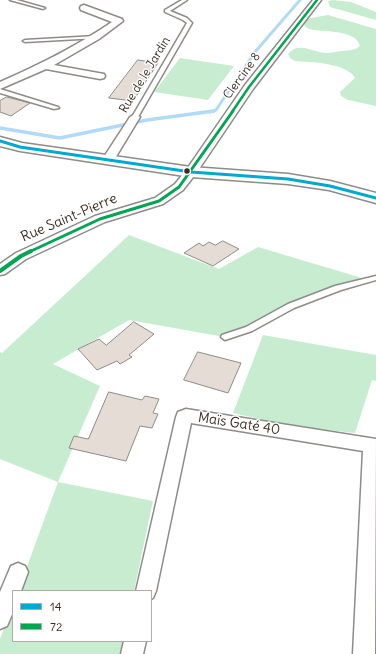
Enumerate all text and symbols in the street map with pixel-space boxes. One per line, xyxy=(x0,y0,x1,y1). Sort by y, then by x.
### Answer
street label: Rue de le Jardin xyxy=(117,34,173,116)
street label: Clercine 8 xyxy=(220,50,264,102)
unlabelled marker xyxy=(182,166,192,176)
street label: Rue Saint-Pierre xyxy=(18,190,120,246)
street label: Maïs Gaté 40 xyxy=(197,409,281,439)
legend xyxy=(12,590,152,642)
text: 14 xyxy=(50,599,62,614)
text: 72 xyxy=(50,619,62,634)

